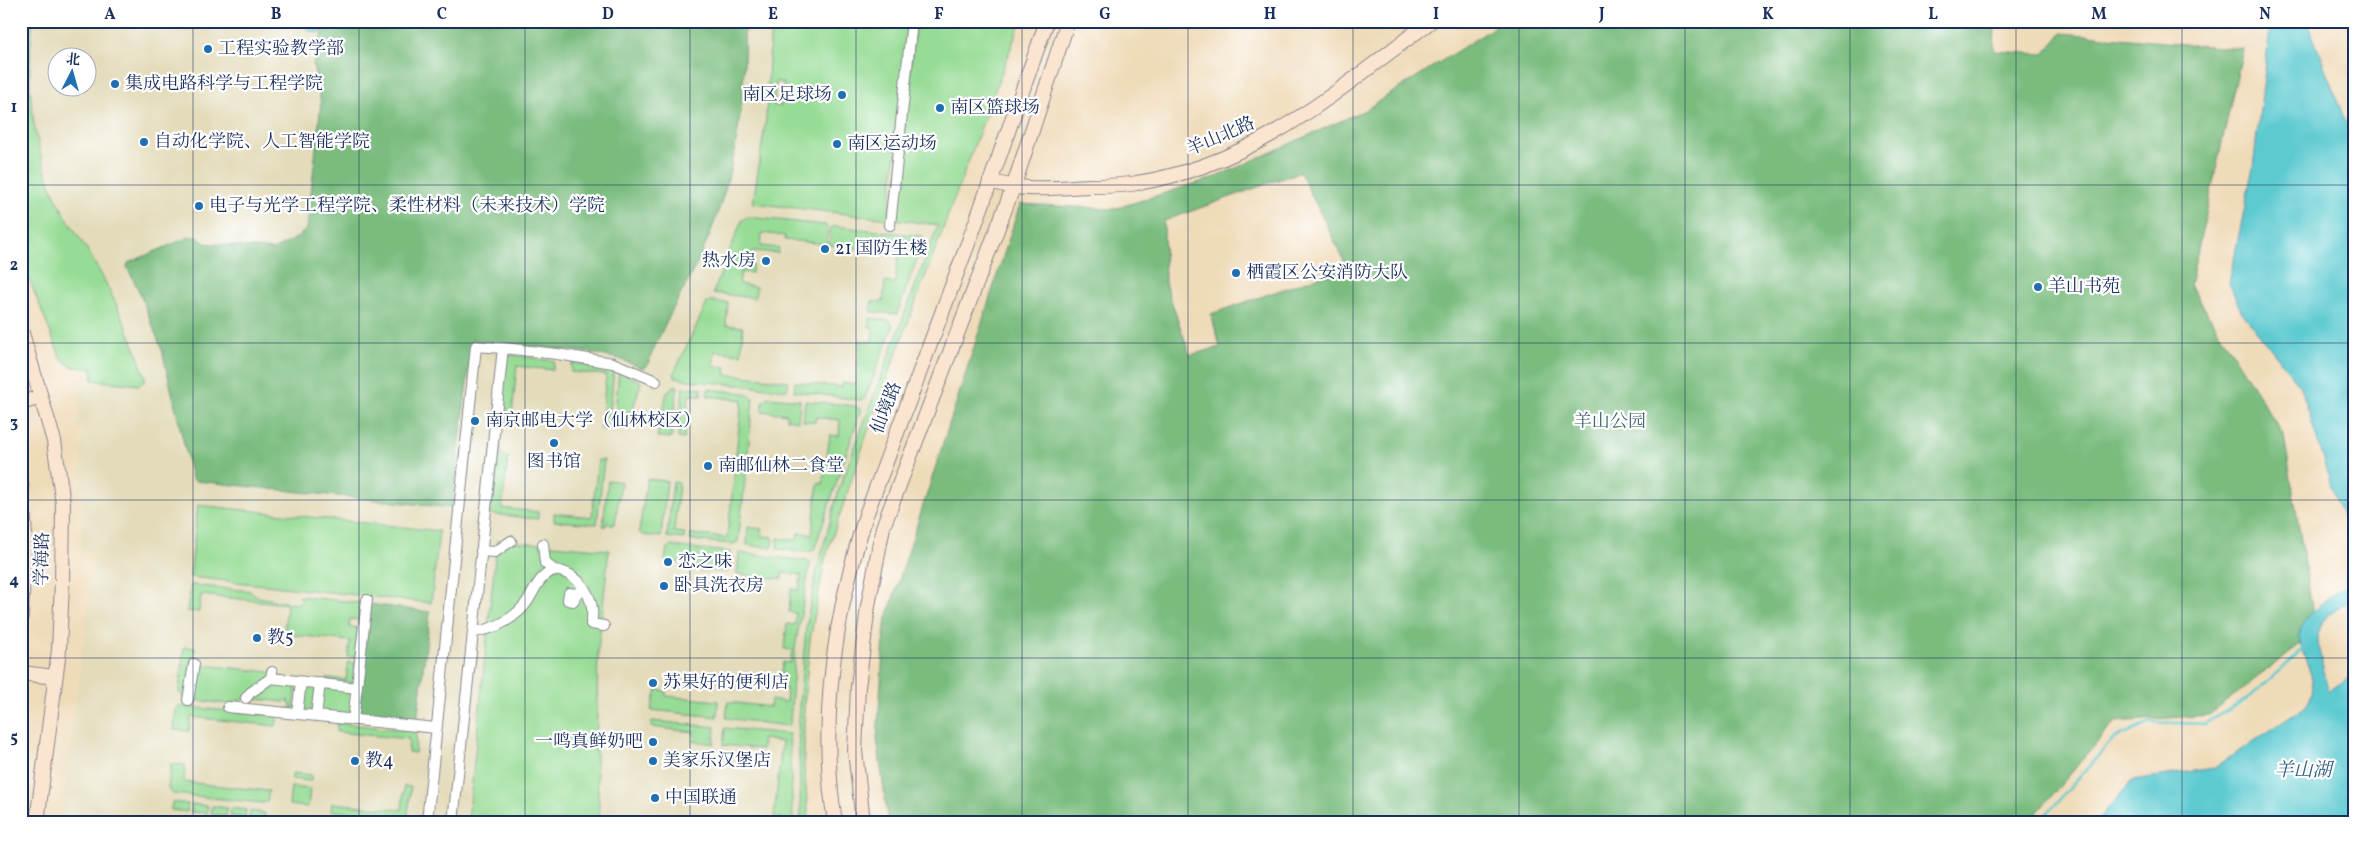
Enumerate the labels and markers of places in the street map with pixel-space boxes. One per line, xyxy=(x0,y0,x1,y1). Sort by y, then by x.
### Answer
place label: 工程实验教学部 xyxy=(218,37,344,62)
marker: 工程实验教学部 xyxy=(202,43,214,55)
place label: 集成电路科学与工程学院 xyxy=(125,72,323,97)
marker: 集成电路科学与工程学院 xyxy=(109,78,121,90)
place label: 南区足球场 xyxy=(742,83,832,108)
marker: 南区足球场 xyxy=(836,89,848,101)
place label: 南区篮球场 xyxy=(950,96,1040,121)
marker: 南区篮球场 xyxy=(934,102,946,114)
place label: 自动化学院、人工智能学院 xyxy=(154,130,370,155)
place label: 南区运动场 xyxy=(847,132,937,157)
marker: 自动化学院、人工智能学院 xyxy=(138,136,150,148)
marker: 南区运动场 xyxy=(831,138,843,150)
place label: 电子与光学工程学院、柔性材料（未来技术）学院 xyxy=(209,194,605,219)
marker: 电子与光学工程学院、柔性材料（未来技术）学院 xyxy=(193,200,205,212)
place label: 21 国防生楼 xyxy=(835,237,927,262)
marker: 21 国防生楼 xyxy=(819,243,831,255)
place label: 热水房 xyxy=(702,249,756,274)
marker: 热水房 xyxy=(760,255,772,267)
place label: 栖霞区公安消防大队 xyxy=(1246,261,1408,286)
marker: 栖霞区公安消防大队 xyxy=(1230,267,1242,279)
place label: 羊山书苑 xyxy=(2048,275,2120,300)
marker: 羊山书苑 xyxy=(2032,281,2044,293)
place label: 南京邮电大学（仙林校区） xyxy=(485,409,701,434)
marker: 南京邮电大学（仙林校区） xyxy=(469,415,481,427)
marker: 图书馆 xyxy=(548,437,560,449)
place label: 图书馆 xyxy=(527,450,581,475)
place label: 南邮仙林二食堂 xyxy=(718,454,844,479)
marker: 南邮仙林二食堂 xyxy=(702,460,714,472)
place label: 恋之味 xyxy=(678,550,732,575)
marker: 恋之味 xyxy=(662,556,674,568)
place label: 卧具洗衣房 xyxy=(674,574,764,599)
marker: 卧具洗衣房 xyxy=(658,580,670,592)
place label: 教5 xyxy=(267,626,294,651)
marker: 教5 xyxy=(251,632,263,644)
place label: 苏果好的便利店 xyxy=(663,671,789,696)
marker: 苏果好的便利店 xyxy=(647,677,659,689)
place label: 一鸣真鲜奶吧 xyxy=(535,730,643,755)
marker: 一鸣真鲜奶吧 xyxy=(647,736,659,748)
place label: 教4 xyxy=(365,749,394,774)
place label: 美家乐汉堡店 xyxy=(663,749,771,774)
marker: 教4 xyxy=(349,755,361,767)
marker: 美家乐汉堡店 xyxy=(647,755,659,767)
place label: 中国联通 xyxy=(665,786,737,811)
marker: 中国联通 xyxy=(649,792,661,804)

